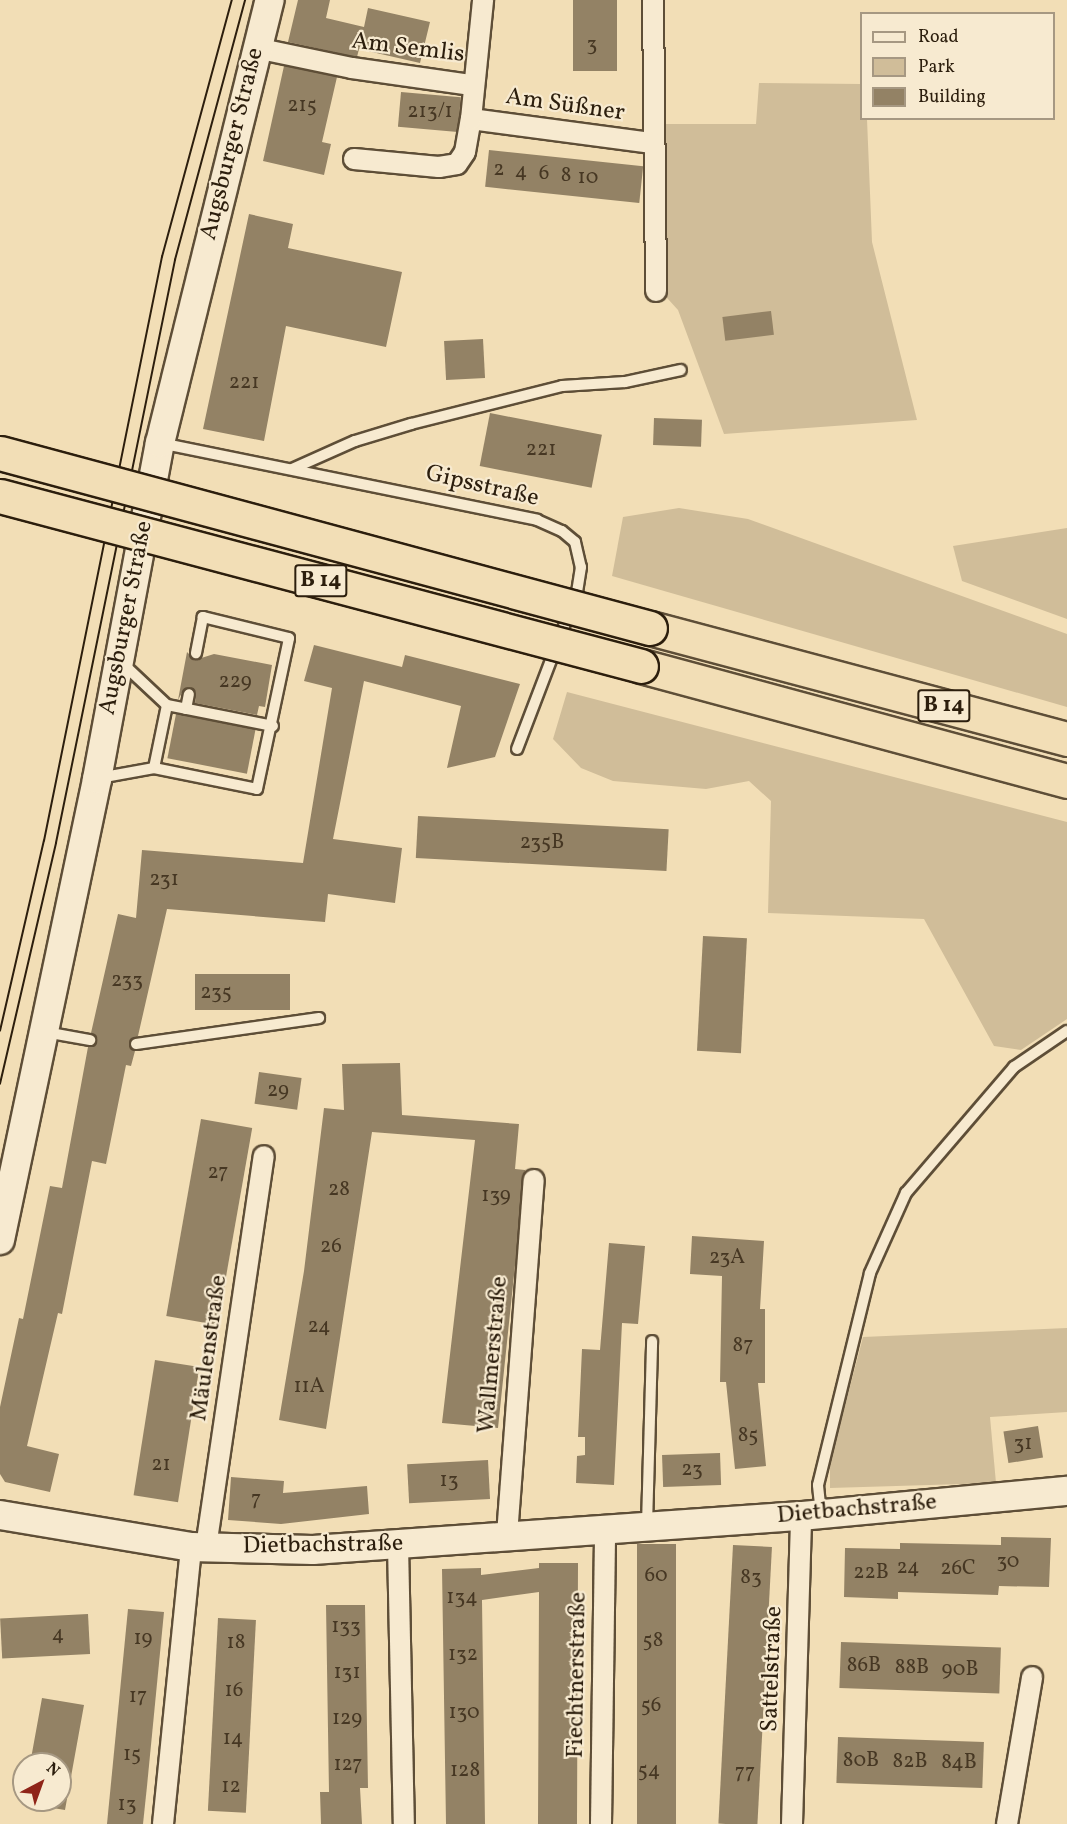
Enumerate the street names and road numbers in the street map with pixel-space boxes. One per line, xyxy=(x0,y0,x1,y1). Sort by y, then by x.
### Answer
street label: Am Semlis xyxy=(350,28,466,70)
street label: Augsburger Straße xyxy=(195,45,271,243)
street label: Am Süßner xyxy=(504,83,626,129)
street label: Gipsstraße xyxy=(423,460,541,514)
street label: Augsburger Straße xyxy=(94,519,160,717)
road number: B 14 xyxy=(294,562,348,600)
road number: B 14 xyxy=(917,687,971,725)
street label: Mäulenstraße xyxy=(186,1273,234,1423)
street label: Wallmerstraße xyxy=(473,1275,515,1435)
street label: Dietbachstraße xyxy=(776,1489,938,1531)
street label: Dietbachstraße xyxy=(243,1530,403,1562)
street label: Fiechtnerstraße xyxy=(562,1592,594,1758)
street label: Sattelstraße xyxy=(756,1605,790,1733)

